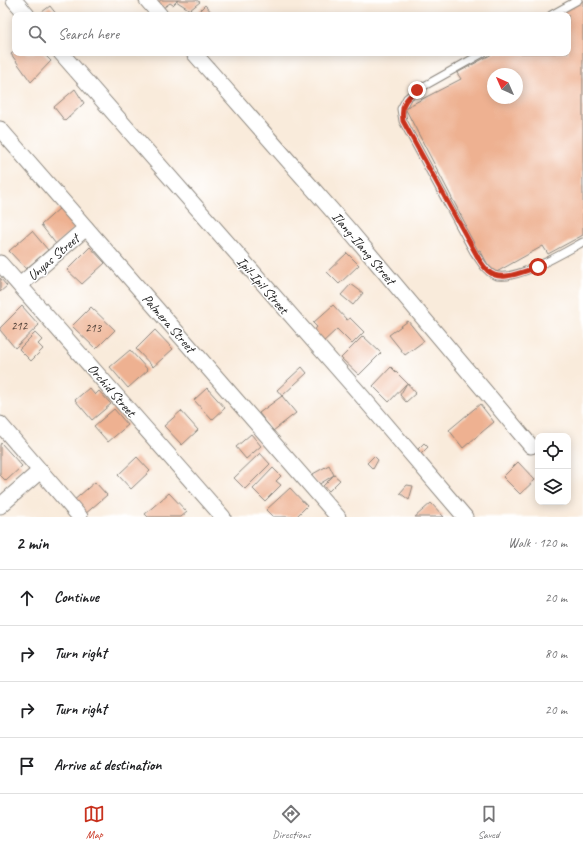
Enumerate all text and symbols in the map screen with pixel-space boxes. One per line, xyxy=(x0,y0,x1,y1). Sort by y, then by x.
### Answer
search box xyxy=(12,12,571,56)
icon: search xyxy=(26,23,48,45)
text: Search here xyxy=(58,25,119,44)
north arrow xyxy=(487,68,523,104)
route end xyxy=(408,81,426,99)
street label: Ilang-Ilang Street xyxy=(328,208,400,290)
street label: Unyas Street xyxy=(24,229,84,284)
street label: Ipil-Ipil Street xyxy=(233,253,293,318)
route start xyxy=(529,258,547,276)
street label: Palmera Street xyxy=(139,291,200,358)
house number: 212 xyxy=(11,318,29,334)
house number: 213 xyxy=(85,320,103,336)
street label: Orchid Street xyxy=(84,360,140,421)
map controls xyxy=(535,433,571,505)
button: locate xyxy=(535,433,571,469)
button: layers xyxy=(535,469,571,505)
text: 2 min xyxy=(16,533,49,554)
text: Walk · 120 m xyxy=(508,535,567,551)
icon: ahead xyxy=(16,587,38,609)
text: Continue xyxy=(54,588,99,607)
text: 20 m xyxy=(545,590,567,606)
icon: right xyxy=(16,643,38,665)
text: Turn right xyxy=(54,644,107,663)
text: 80 m xyxy=(545,646,567,662)
icon: right xyxy=(16,699,38,721)
text: Turn right xyxy=(54,700,107,719)
text: 20 m xyxy=(545,702,567,718)
icon: arrive xyxy=(16,755,38,777)
text: Arrive at destination xyxy=(54,756,161,775)
tab: Map xyxy=(83,803,105,841)
tab: Directions xyxy=(272,803,311,841)
tab: Saved xyxy=(478,803,500,841)

